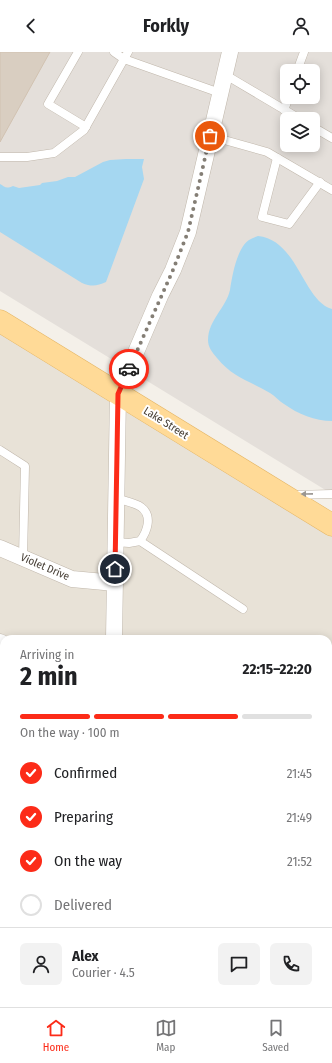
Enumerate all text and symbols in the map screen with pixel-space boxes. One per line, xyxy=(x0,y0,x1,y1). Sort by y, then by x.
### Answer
icon: back xyxy=(20,15,42,37)
text: Forkly xyxy=(143,15,189,37)
icon: person xyxy=(290,15,312,37)
map controls xyxy=(280,64,320,152)
button: locate xyxy=(280,64,320,104)
button: layers xyxy=(280,112,320,152)
pin xyxy=(193,119,227,153)
icon: bag xyxy=(199,125,221,147)
courier xyxy=(109,349,149,389)
icon: car xyxy=(118,358,140,380)
street label: Lake Street xyxy=(141,404,191,442)
one-way arrow xyxy=(300,491,313,497)
street label: Violet Drive xyxy=(19,551,71,583)
pin xyxy=(98,552,132,586)
icon: home xyxy=(104,558,126,580)
text: Arriving in xyxy=(20,647,74,662)
text: 22:15–22:20 xyxy=(243,660,312,678)
text: 2 min xyxy=(20,661,78,692)
text: On the way · 100 m xyxy=(20,725,120,740)
icon: check xyxy=(20,762,42,784)
text: Confirmed xyxy=(54,764,117,782)
text: 21:45 xyxy=(287,766,312,781)
icon: check xyxy=(20,806,42,828)
text: Preparing xyxy=(54,808,113,826)
text: 21:49 xyxy=(286,810,312,825)
icon: check xyxy=(20,850,42,872)
text: On the way xyxy=(54,852,122,870)
text: 21:52 xyxy=(287,854,312,869)
text: Delivered xyxy=(54,896,112,914)
button: person xyxy=(20,943,62,985)
button: chat xyxy=(218,943,260,985)
button: phone xyxy=(270,943,312,985)
text: Alex xyxy=(72,947,99,965)
text: Courier · 4.5 xyxy=(72,965,135,980)
tab: Home xyxy=(43,1017,69,1054)
tab: Map xyxy=(155,1017,177,1054)
tab: Saved xyxy=(262,1017,289,1054)

